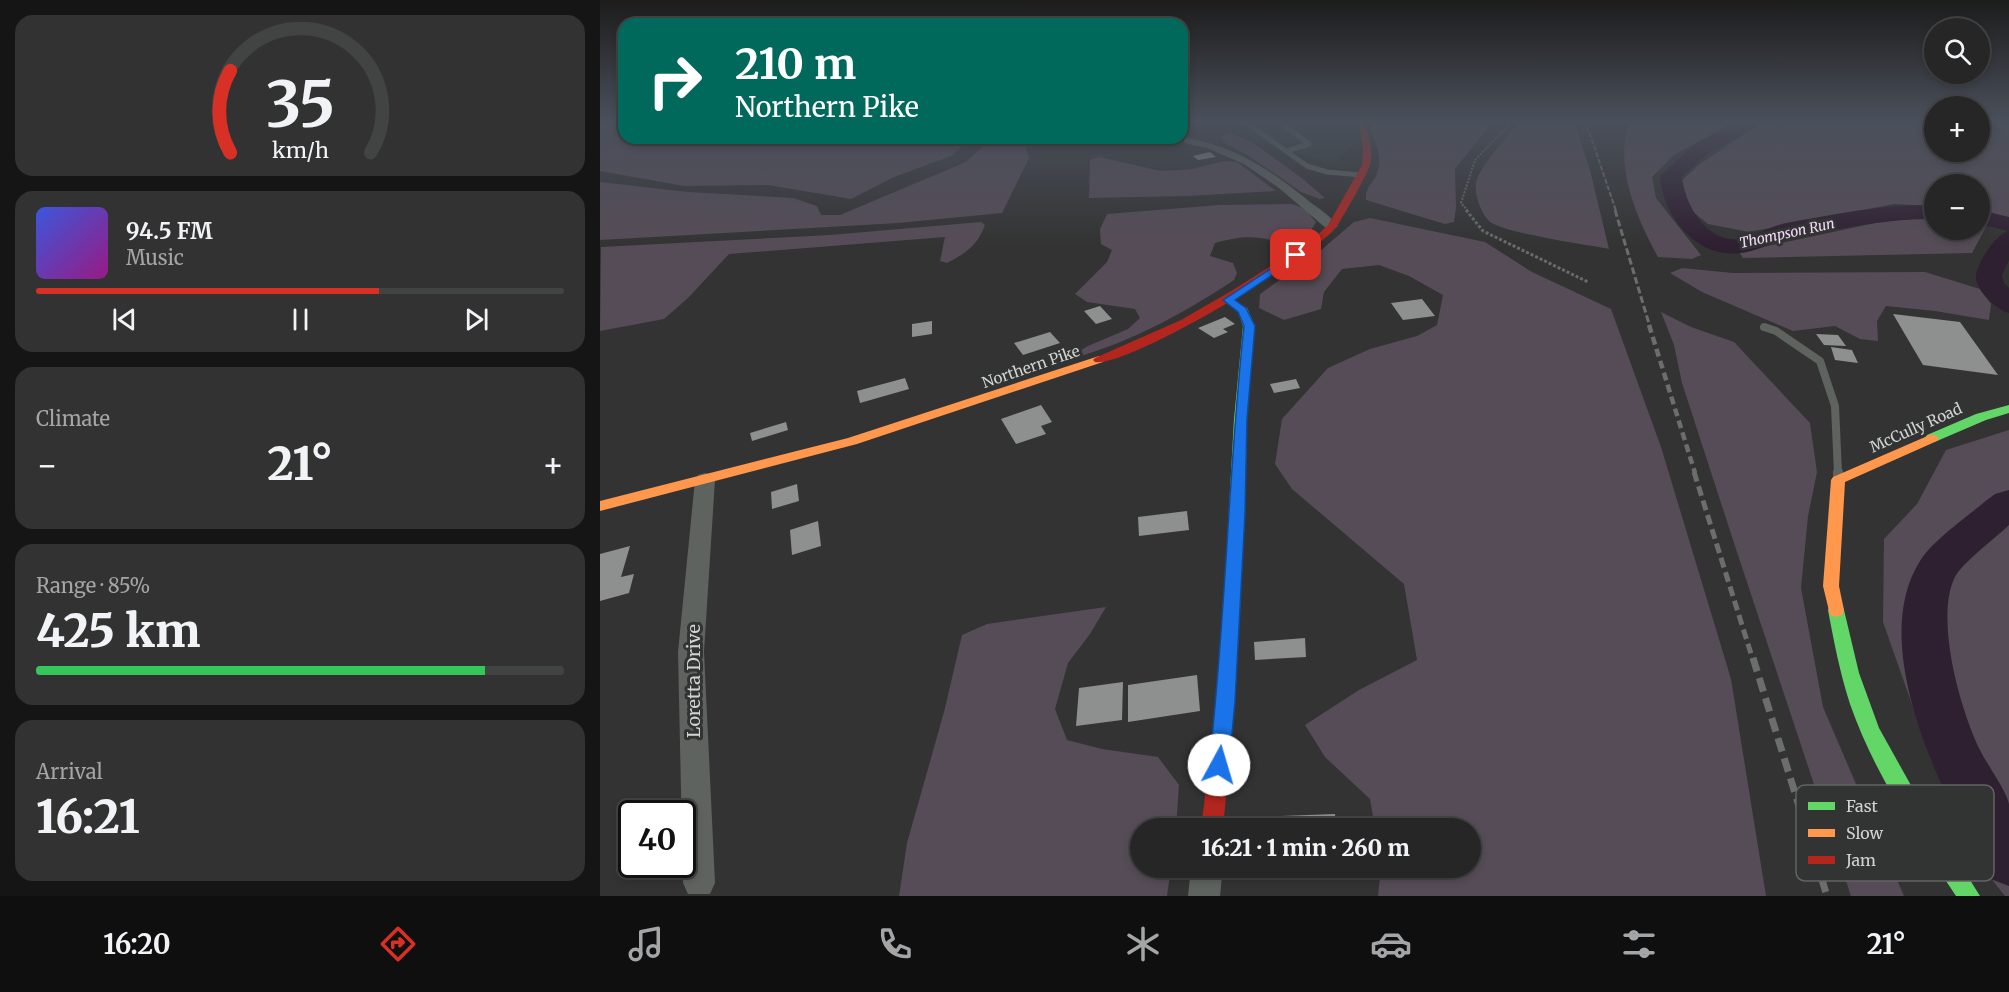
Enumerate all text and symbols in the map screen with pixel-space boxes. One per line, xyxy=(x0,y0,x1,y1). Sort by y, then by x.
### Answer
map controls xyxy=(1924,18,1990,240)
button: search xyxy=(1924,18,1990,84)
text: 210 m xyxy=(735,38,856,90)
icon: right xyxy=(636,42,714,120)
text: 35 xyxy=(265,66,335,144)
text: Northern Pike xyxy=(735,90,919,124)
button: + xyxy=(1924,96,1990,162)
text: km/h xyxy=(272,137,328,164)
button: − xyxy=(1924,174,1990,240)
water label: Thompson Run xyxy=(1738,214,1836,252)
text: 94.5 FM xyxy=(126,217,213,245)
pin xyxy=(1270,229,1321,280)
icon: arrive xyxy=(1279,238,1312,271)
text: Music xyxy=(126,245,184,270)
icon: previous xyxy=(108,303,141,336)
icon: pause xyxy=(284,303,317,336)
icon: next xyxy=(460,303,493,336)
street label: Northern Pike xyxy=(979,341,1082,392)
street label: McCully Road xyxy=(1867,399,1965,456)
text: Climate xyxy=(36,406,110,431)
text: 21° xyxy=(267,436,333,492)
text: − xyxy=(36,445,58,486)
text: + xyxy=(542,445,564,486)
text: Range · 85% xyxy=(36,573,150,598)
text: 425 km xyxy=(36,603,200,659)
street label: Loretta Drive xyxy=(682,624,705,738)
position arrow xyxy=(1187,733,1251,797)
text: Arrival xyxy=(36,759,103,784)
legend xyxy=(1796,785,1994,881)
text: 16:21 xyxy=(36,789,140,845)
text: Fast xyxy=(1846,796,1879,816)
speed limit sign: 40 xyxy=(618,800,696,878)
text: Slow xyxy=(1846,823,1884,843)
text: 16:21 · 1 min · 260 m xyxy=(1201,834,1410,862)
text: Jam xyxy=(1845,850,1876,870)
icon: directions xyxy=(377,923,419,965)
icon: music xyxy=(625,923,667,965)
icon: phone xyxy=(874,923,916,965)
icon: climate xyxy=(1122,923,1164,965)
icon: car xyxy=(1370,923,1412,965)
icon: filters xyxy=(1618,923,1660,965)
text: 16:20 xyxy=(103,927,171,961)
text: 21° xyxy=(1867,927,1906,961)

